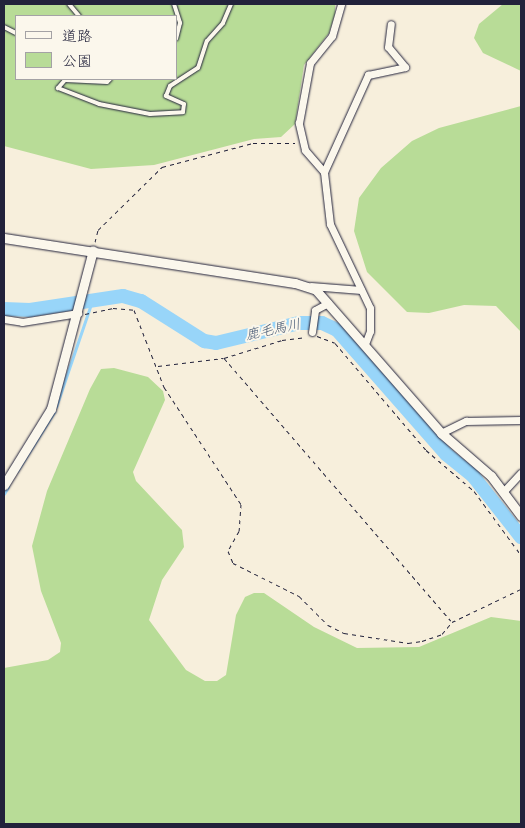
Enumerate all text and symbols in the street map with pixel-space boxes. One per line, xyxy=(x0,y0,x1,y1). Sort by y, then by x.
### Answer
legend xyxy=(15,15,178,80)
text: 道路 xyxy=(62,27,92,46)
text: 公園 xyxy=(62,52,92,71)
water label: 鹿毛馬川 xyxy=(244,316,302,344)

